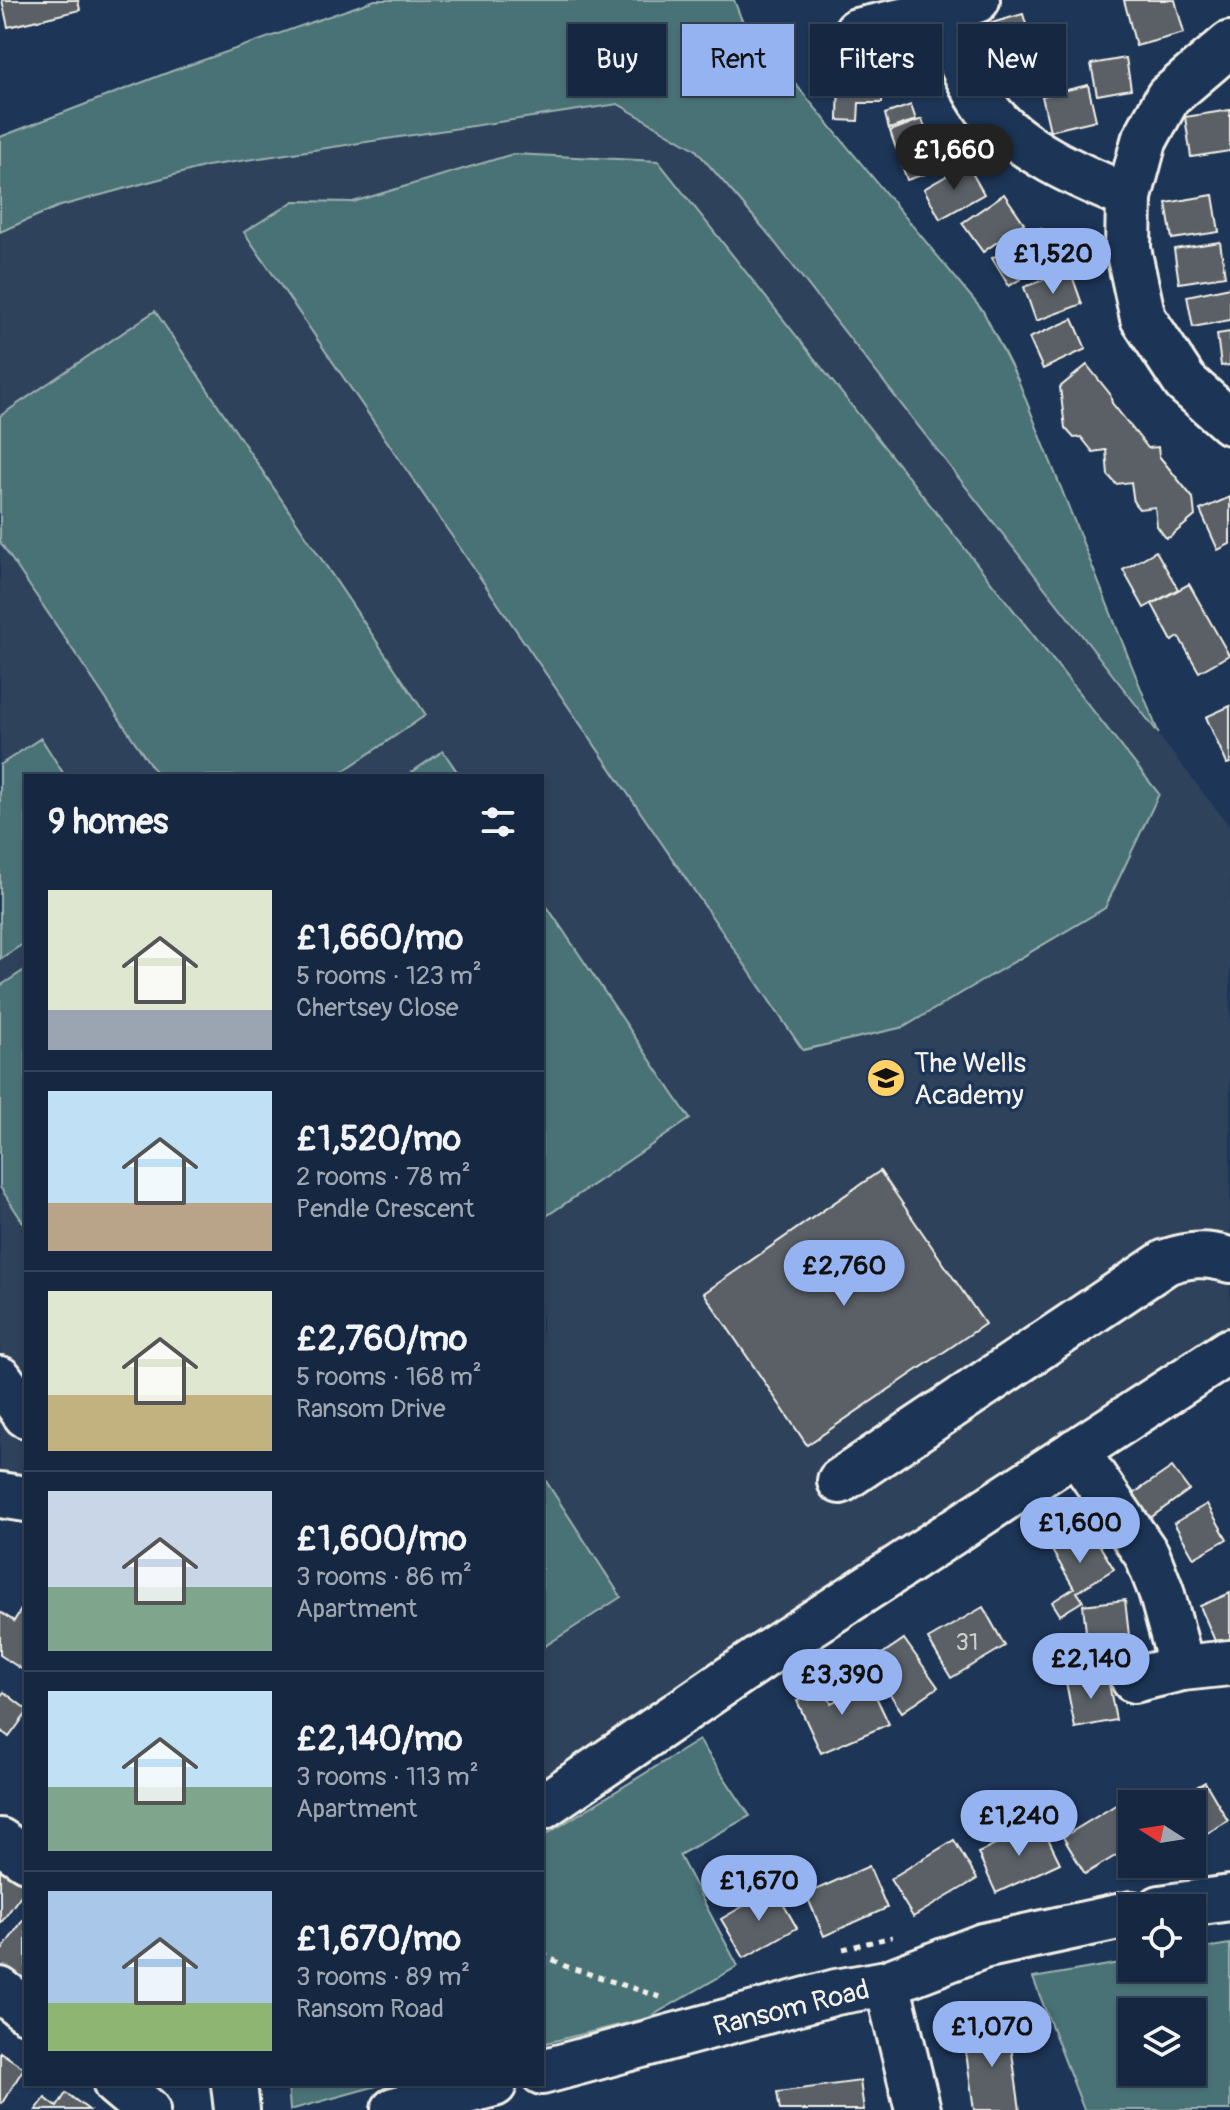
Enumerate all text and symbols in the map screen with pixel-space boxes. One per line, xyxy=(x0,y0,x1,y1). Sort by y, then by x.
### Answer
chip: Buy xyxy=(568,24,666,96)
chip: Rent xyxy=(682,24,794,96)
chip: Filters xyxy=(810,24,942,96)
chip: New xyxy=(958,24,1066,96)
pin: £1,660 xyxy=(889,124,1019,192)
text: £1,660 xyxy=(913,134,995,166)
pin: £1,520 xyxy=(988,228,1118,296)
text: £1,520 xyxy=(1013,238,1093,270)
icon: filters xyxy=(476,800,520,844)
text: 9 homes xyxy=(48,801,168,844)
text: £1,660/mo xyxy=(296,917,463,960)
icon: home xyxy=(112,922,208,1018)
text: 5 rooms · 123 m² xyxy=(296,960,482,992)
text: Chertsey Close xyxy=(296,992,459,1024)
place label: The Wells Academy xyxy=(914,1046,1027,1113)
school or university icon: The Wells Academy xyxy=(865,1057,907,1099)
text: £1,520/mo xyxy=(296,1118,461,1161)
icon: home xyxy=(112,1123,208,1219)
text: 2 rooms · 78 m² xyxy=(296,1161,471,1193)
text: Pendle Crescent xyxy=(296,1193,474,1225)
pin: £2,760 xyxy=(779,1240,909,1308)
text: £2,760 xyxy=(802,1250,886,1282)
text: £2,760/mo xyxy=(296,1318,467,1361)
icon: home xyxy=(112,1323,208,1419)
text: 5 rooms · 168 m² xyxy=(296,1361,482,1393)
text: Ransom Drive xyxy=(296,1393,446,1425)
pin: £1,600 xyxy=(1015,1497,1145,1565)
text: £1,600 xyxy=(1038,1507,1122,1539)
text: £1,600/mo xyxy=(296,1518,467,1561)
icon: home xyxy=(112,1523,208,1619)
text: 3 rooms · 86 m² xyxy=(296,1561,472,1593)
text: Apartment xyxy=(296,1593,417,1625)
house number: 31 xyxy=(956,1628,978,1657)
pin: £2,140 xyxy=(1026,1633,1156,1701)
text: £2,140 xyxy=(1051,1643,1131,1675)
pin: £3,390 xyxy=(777,1649,907,1717)
text: £3,390 xyxy=(800,1659,884,1691)
text: £2,140/mo xyxy=(296,1718,462,1761)
icon: home xyxy=(112,1723,208,1819)
text: 3 rooms · 113 m² xyxy=(296,1761,479,1793)
pin: £1,240 xyxy=(954,1790,1084,1858)
north arrow xyxy=(1118,1790,1206,1878)
map controls xyxy=(1118,1790,1206,2086)
text: Apartment xyxy=(296,1793,417,1825)
text: £1,240 xyxy=(979,1800,1059,1832)
pin: £1,670 xyxy=(694,1855,824,1923)
text: £1,670 xyxy=(719,1865,799,1897)
button: locate xyxy=(1118,1894,1206,1982)
text: £1,670/mo xyxy=(296,1918,461,1961)
icon: home xyxy=(112,1923,208,2019)
text: 3 rooms · 89 m² xyxy=(296,1961,470,1993)
street label: Ransom Road xyxy=(710,1972,873,2045)
text: Ransom Road xyxy=(296,1993,444,2025)
button: layers xyxy=(1118,1998,1206,2086)
pin: £1,070 xyxy=(927,2001,1057,2069)
text: £1,070 xyxy=(951,2011,1033,2043)

